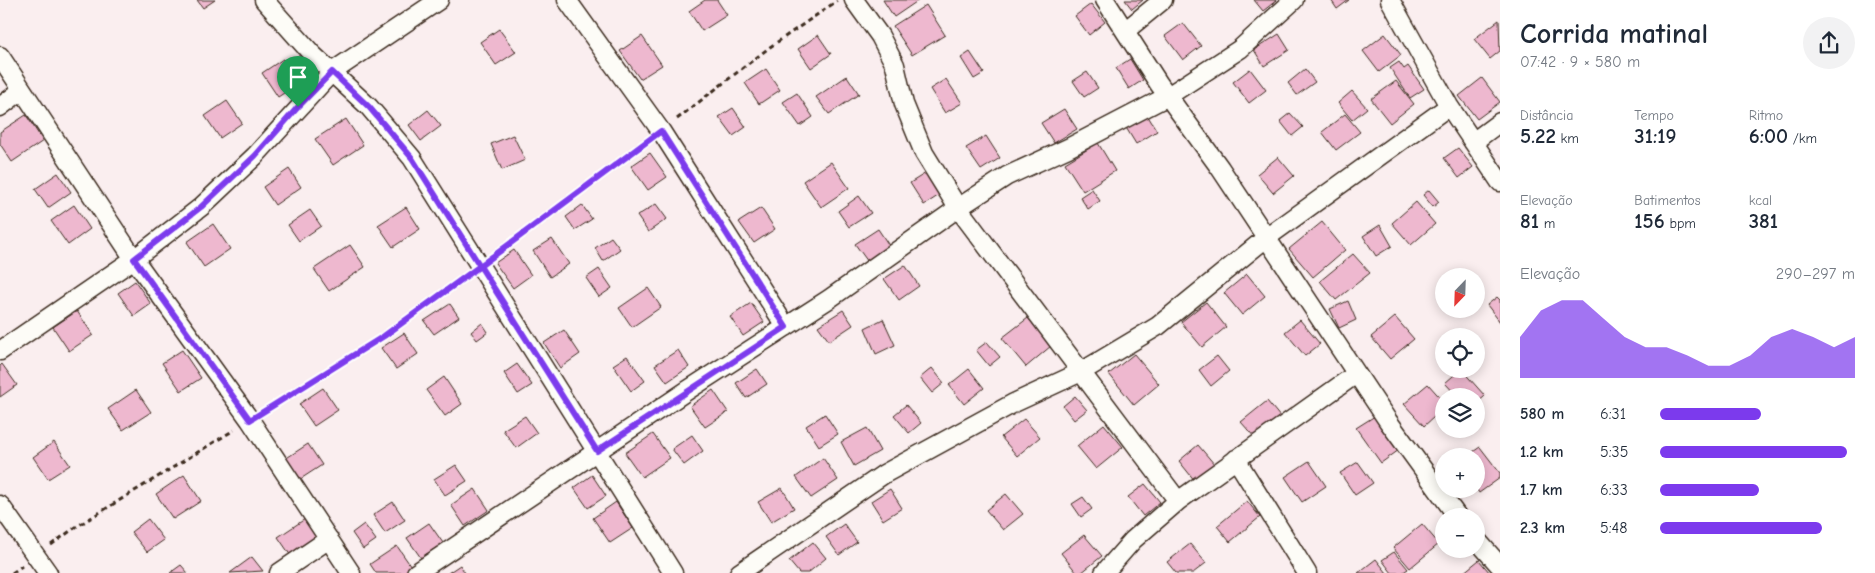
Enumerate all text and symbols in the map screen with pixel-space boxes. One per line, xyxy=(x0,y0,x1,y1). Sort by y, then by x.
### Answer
button: share xyxy=(1803,17,1855,69)
text: Corrida matinal xyxy=(1520,18,1708,50)
text: 07:42 · 9 × 580 m xyxy=(1520,53,1640,71)
pin xyxy=(277,56,319,107)
icon: arrive xyxy=(284,63,312,91)
text: Distância xyxy=(1520,107,1574,124)
text: Tempo xyxy=(1634,107,1674,124)
text: Ritmo xyxy=(1749,107,1783,124)
text: 5.22 xyxy=(1520,124,1556,148)
text: 31:19 xyxy=(1634,124,1677,148)
text: 6:00 xyxy=(1749,124,1788,148)
text: km xyxy=(1556,130,1579,147)
text: /km xyxy=(1788,130,1817,147)
text: Elevação xyxy=(1520,192,1573,209)
text: Batimentos xyxy=(1634,192,1700,209)
text: kcal xyxy=(1749,192,1772,209)
text: 81 xyxy=(1520,209,1539,233)
text: 156 xyxy=(1634,209,1665,233)
text: 381 xyxy=(1749,209,1778,233)
text: m xyxy=(1539,215,1555,232)
text: bpm xyxy=(1665,215,1696,232)
text: Elevação xyxy=(1520,265,1580,283)
text: 290–297 m xyxy=(1776,265,1855,283)
north arrow xyxy=(1435,268,1485,318)
map controls xyxy=(1435,268,1485,558)
button: locate xyxy=(1435,328,1485,378)
button: layers xyxy=(1435,388,1485,438)
text: 580 m xyxy=(1520,405,1564,423)
text: 6:31 xyxy=(1600,405,1626,423)
text: 1.2 km xyxy=(1520,443,1563,461)
text: 5:35 xyxy=(1600,443,1628,461)
button: + xyxy=(1435,448,1485,498)
text: 1.7 km xyxy=(1520,481,1563,499)
text: 6:33 xyxy=(1600,481,1628,499)
button: − xyxy=(1435,508,1485,558)
text: 2.3 km xyxy=(1520,519,1565,537)
text: 5:48 xyxy=(1600,519,1628,537)

